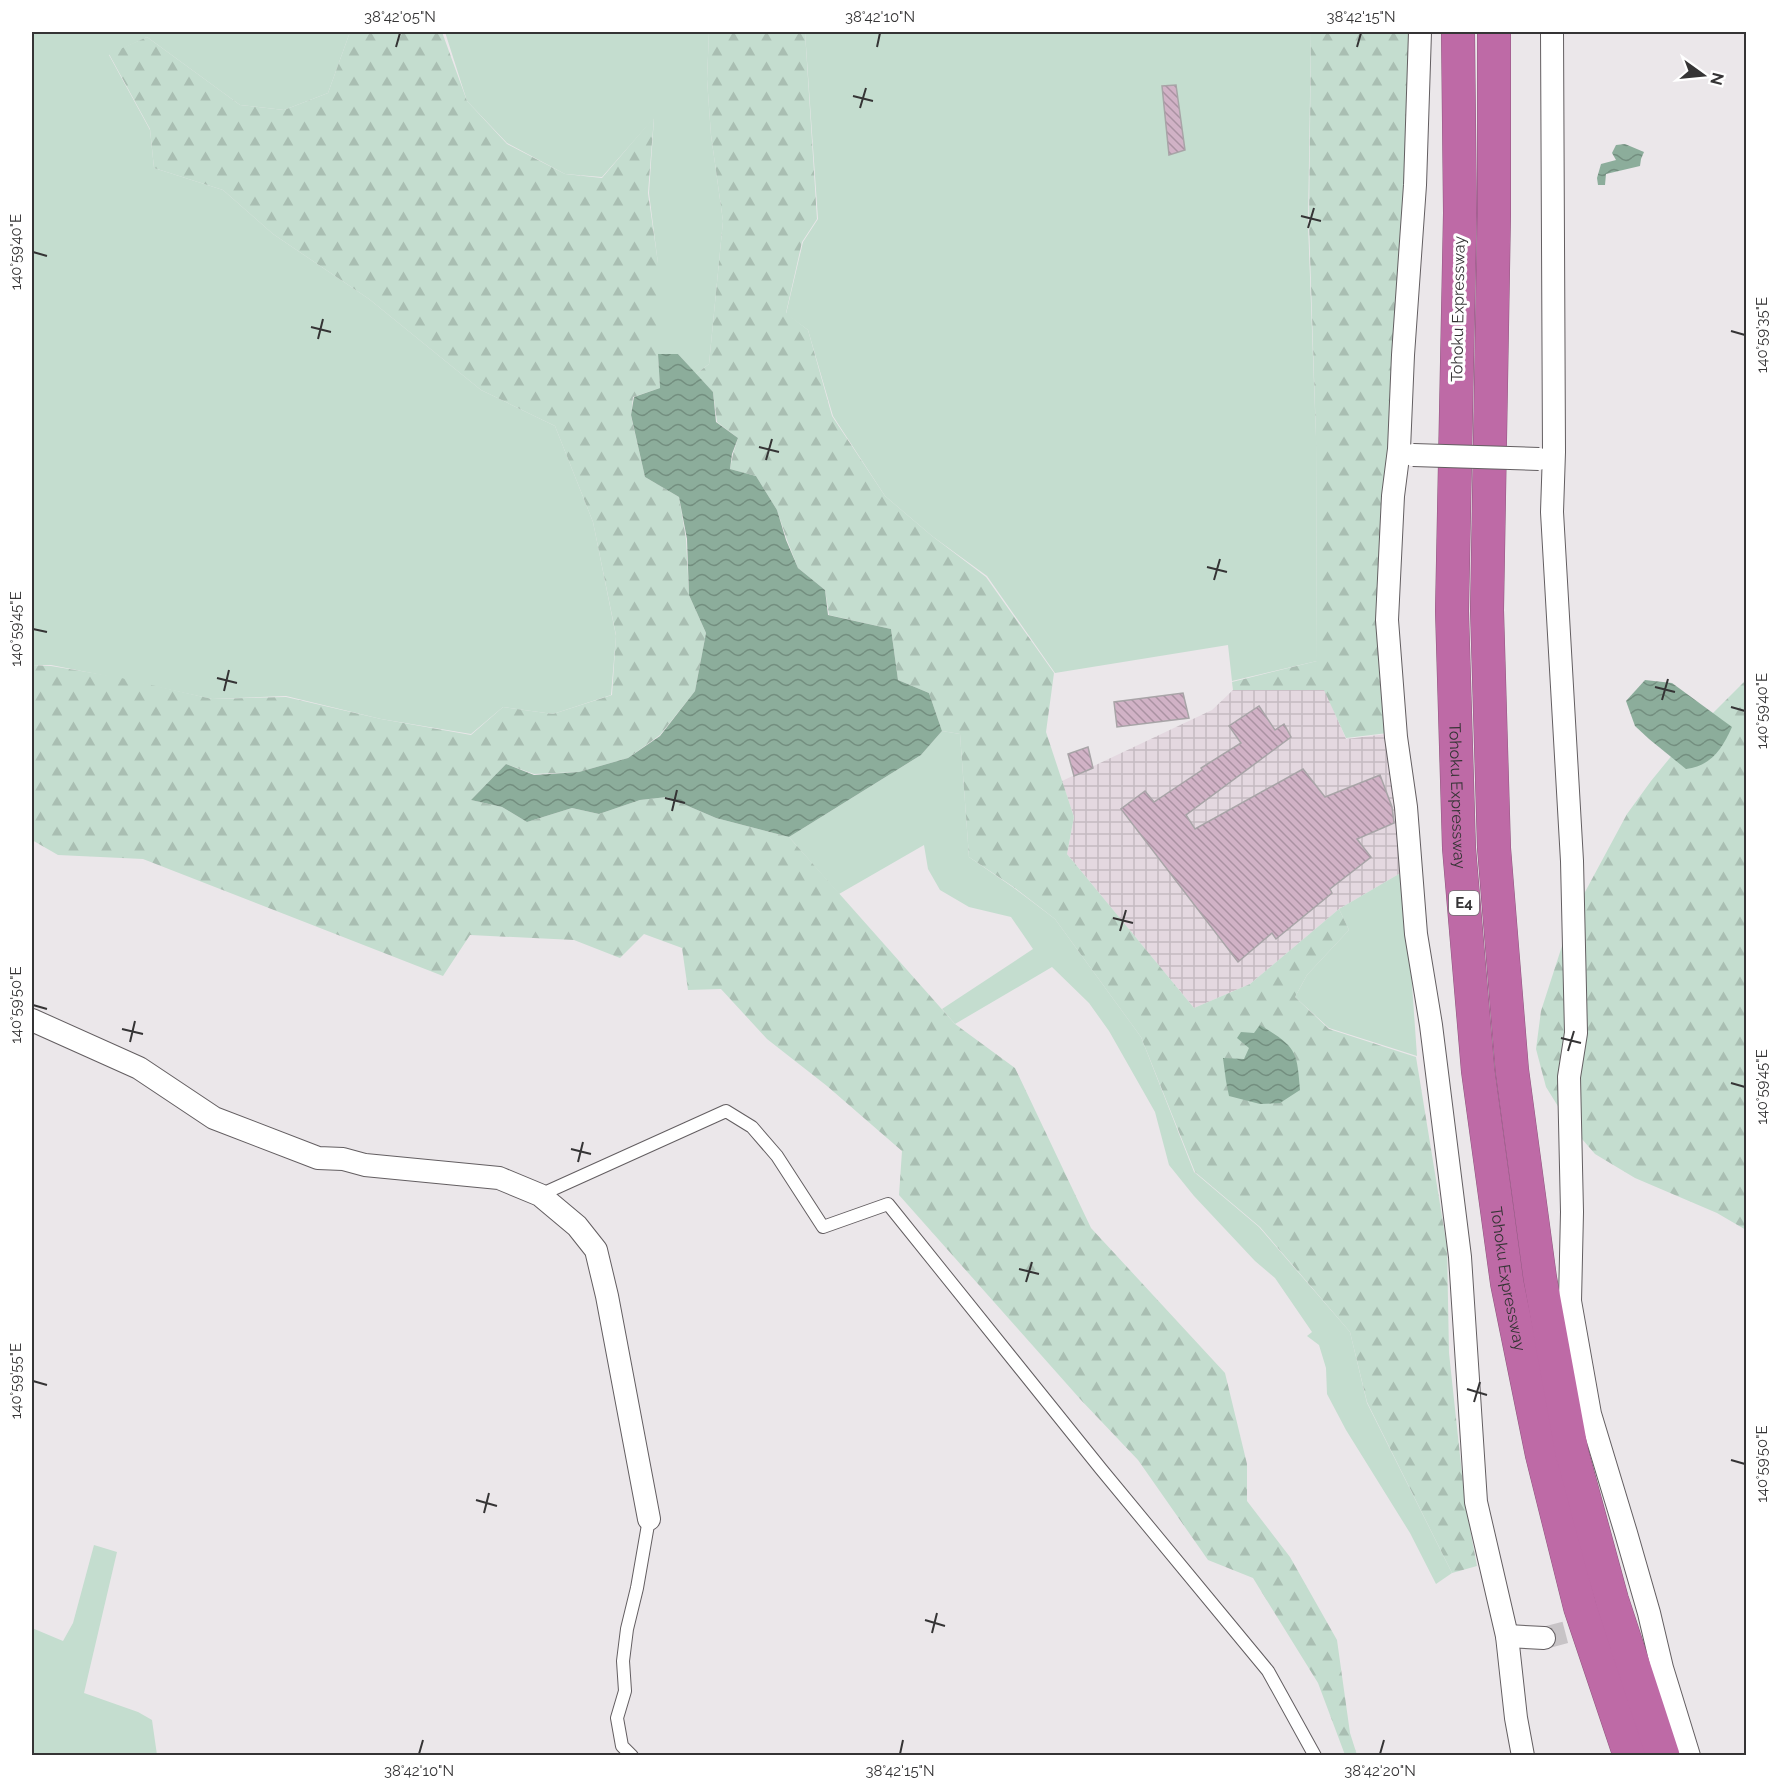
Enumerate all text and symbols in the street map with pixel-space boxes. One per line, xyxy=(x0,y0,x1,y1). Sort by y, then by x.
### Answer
text: 38°42'05"N xyxy=(364,8,436,26)
text: 38°42'10"N xyxy=(845,8,915,26)
text: 38°42'15"N xyxy=(1326,8,1396,26)
north arrow xyxy=(1673,45,1733,105)
text: N xyxy=(1706,70,1728,87)
text: 140°59'40"E xyxy=(7,214,25,290)
street label: Tohoku Expressway xyxy=(1447,235,1469,382)
text: 140°59'35"E xyxy=(1753,297,1771,373)
text: 140°59'45"E xyxy=(7,591,25,667)
text: 140°59'40"E xyxy=(1753,673,1771,749)
street label: Tohoku Expressway xyxy=(1446,722,1470,870)
road number: E4 xyxy=(1449,891,1479,915)
text: 140°59'50"E xyxy=(7,966,25,1044)
text: 140°59'45"E xyxy=(1753,1049,1771,1125)
street label: Tohoku Expressway xyxy=(1487,1205,1530,1353)
text: 140°59'55"E xyxy=(7,1343,25,1419)
text: 140°59'50"E xyxy=(1753,1425,1771,1503)
text: 38°42'10"N xyxy=(384,1762,454,1780)
text: 38°42'15"N xyxy=(865,1762,935,1780)
text: 38°42'20"N xyxy=(1344,1762,1416,1780)

